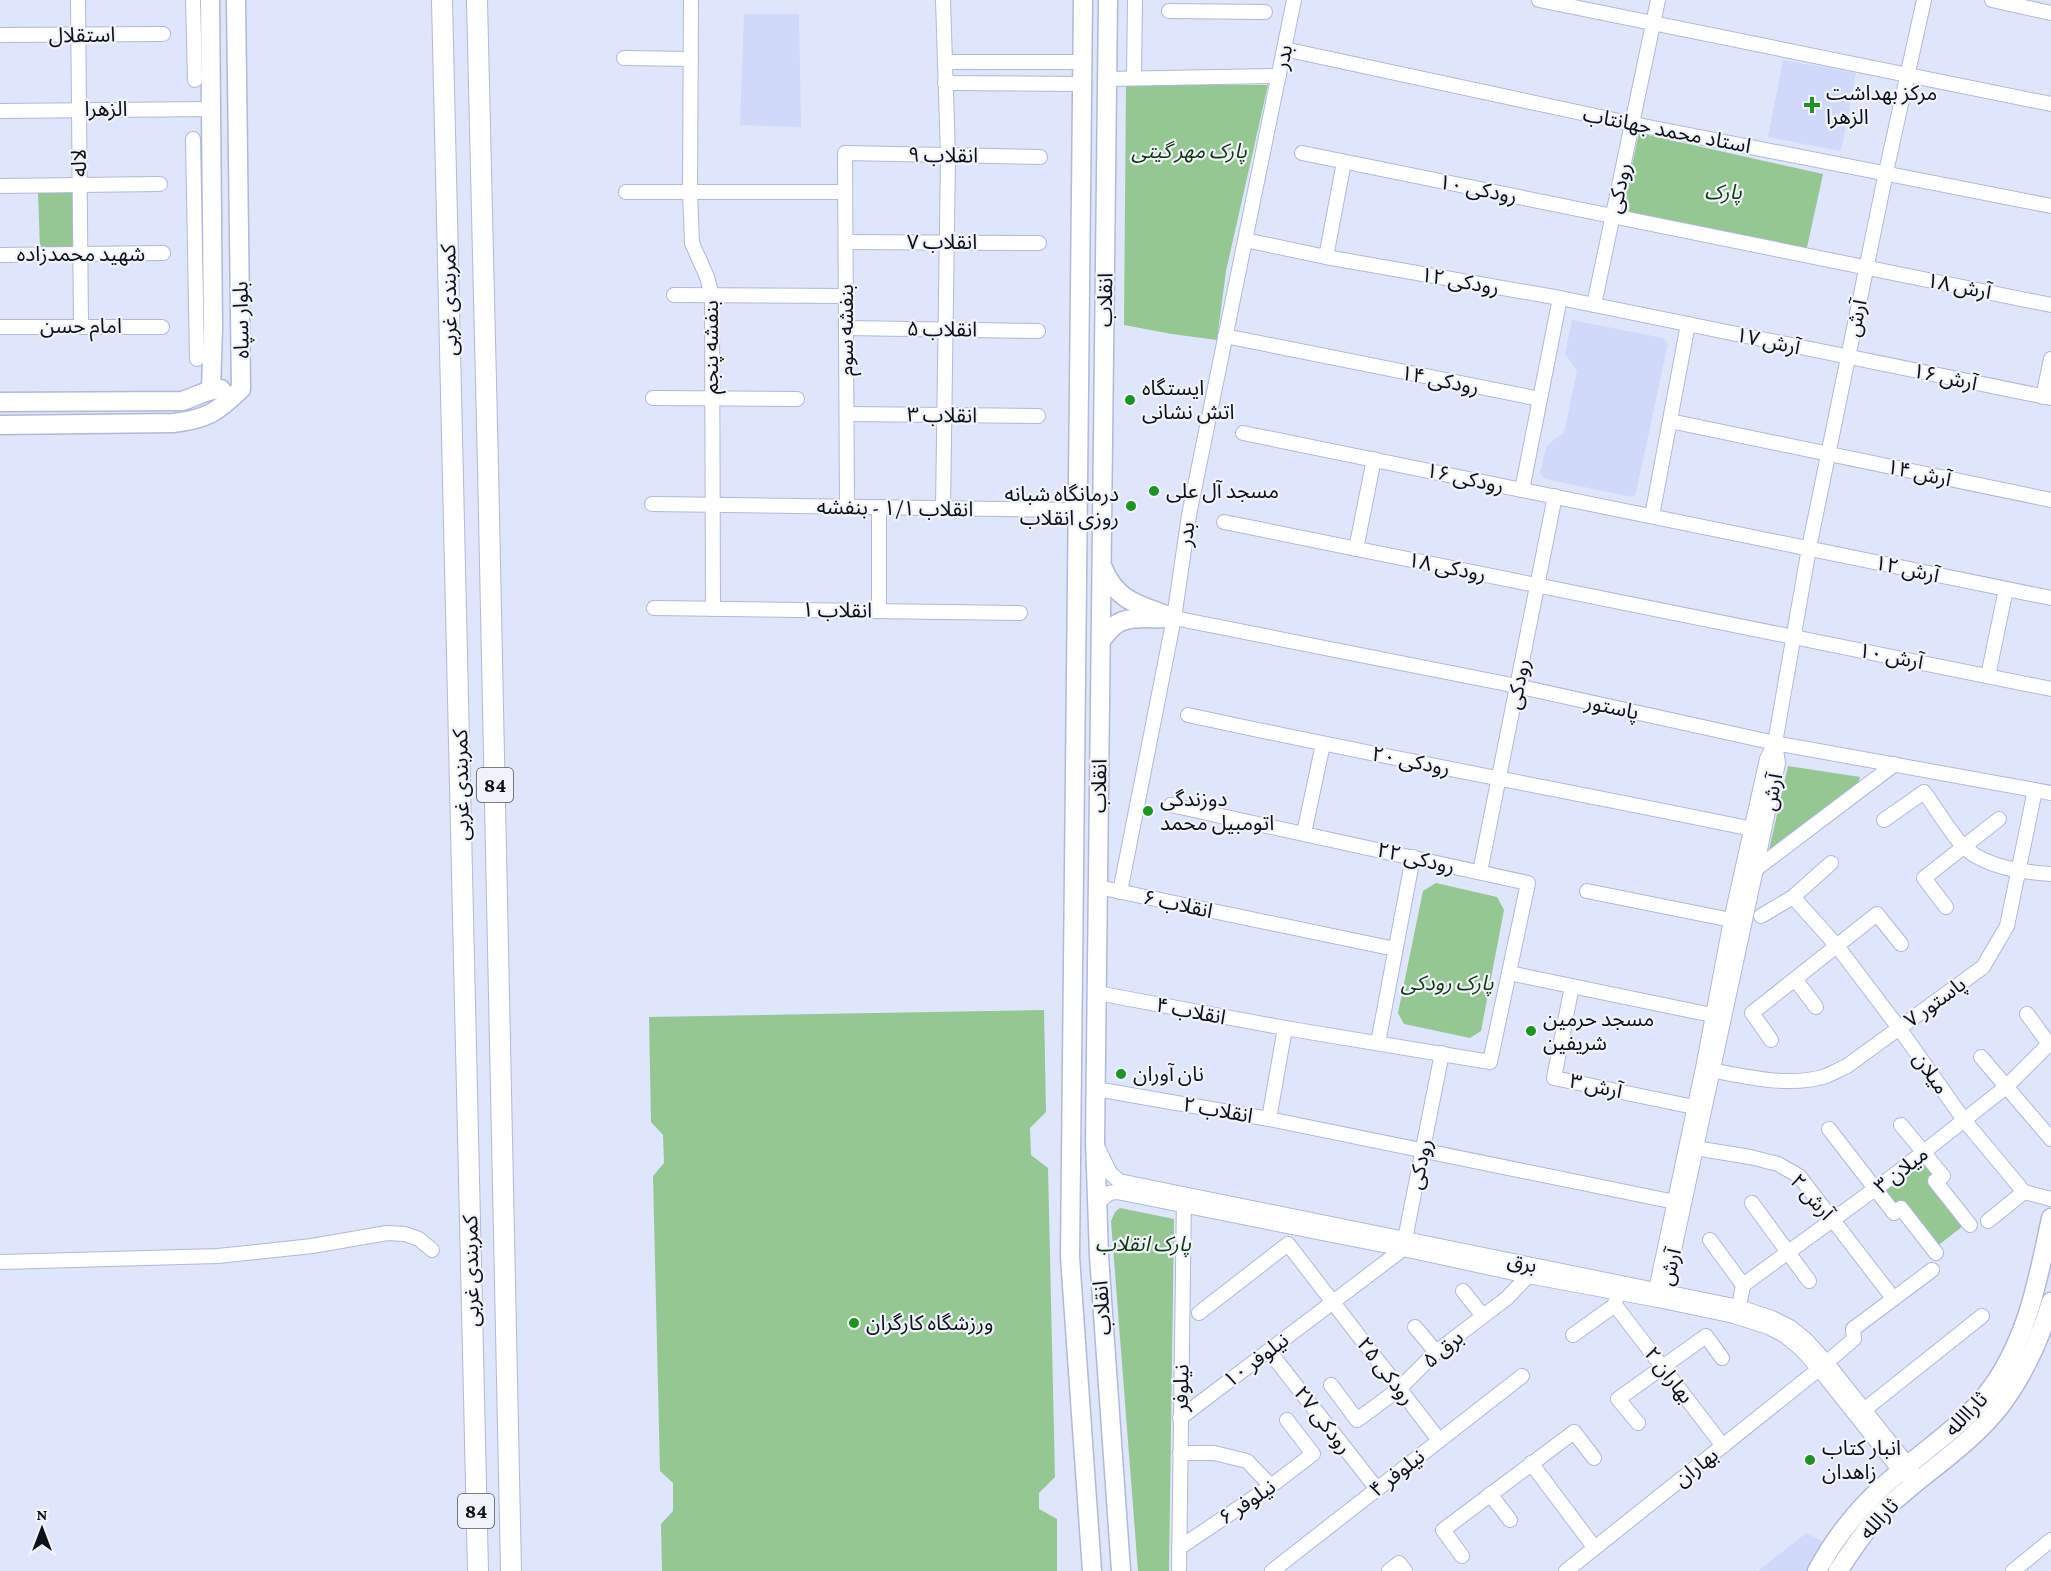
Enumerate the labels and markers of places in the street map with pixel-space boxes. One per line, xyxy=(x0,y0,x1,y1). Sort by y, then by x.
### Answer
place label: مرکز بهداشت الزهرا xyxy=(1826,81,1937,129)
marker: مرکز بهداشت الزهرا xyxy=(1803,96,1821,114)
place label: ایستگاه اتش نشانی xyxy=(1142,376,1235,424)
marker: ایستگاه اتش نشانی xyxy=(1123,393,1137,407)
place label: مسجد آل علی xyxy=(1166,479,1279,503)
place label: درمانگاه شبانه روزی انقلاب xyxy=(1004,482,1119,530)
marker: مسجد آل علی xyxy=(1147,484,1161,498)
marker: درمانگاه شبانه روزی انقلاب xyxy=(1124,499,1138,513)
place label: دوزندگی اتومبیل محمد xyxy=(1160,787,1274,835)
marker: دوزندگی اتومبیل محمد xyxy=(1141,804,1155,818)
place label: مسجد حرمین شریفین xyxy=(1543,1007,1654,1055)
marker: مسجد حرمین شریفین xyxy=(1524,1024,1538,1038)
place label: نان آوران xyxy=(1133,1062,1204,1086)
marker: نان آوران xyxy=(1114,1067,1128,1081)
place label: ورزشگاه کارگران xyxy=(866,1311,993,1335)
marker: ورزشگاه کارگران xyxy=(847,1316,861,1330)
place label: انبار کتاب زاهدان xyxy=(1822,1436,1901,1484)
marker: انبار کتاب زاهدان xyxy=(1803,1453,1817,1467)

